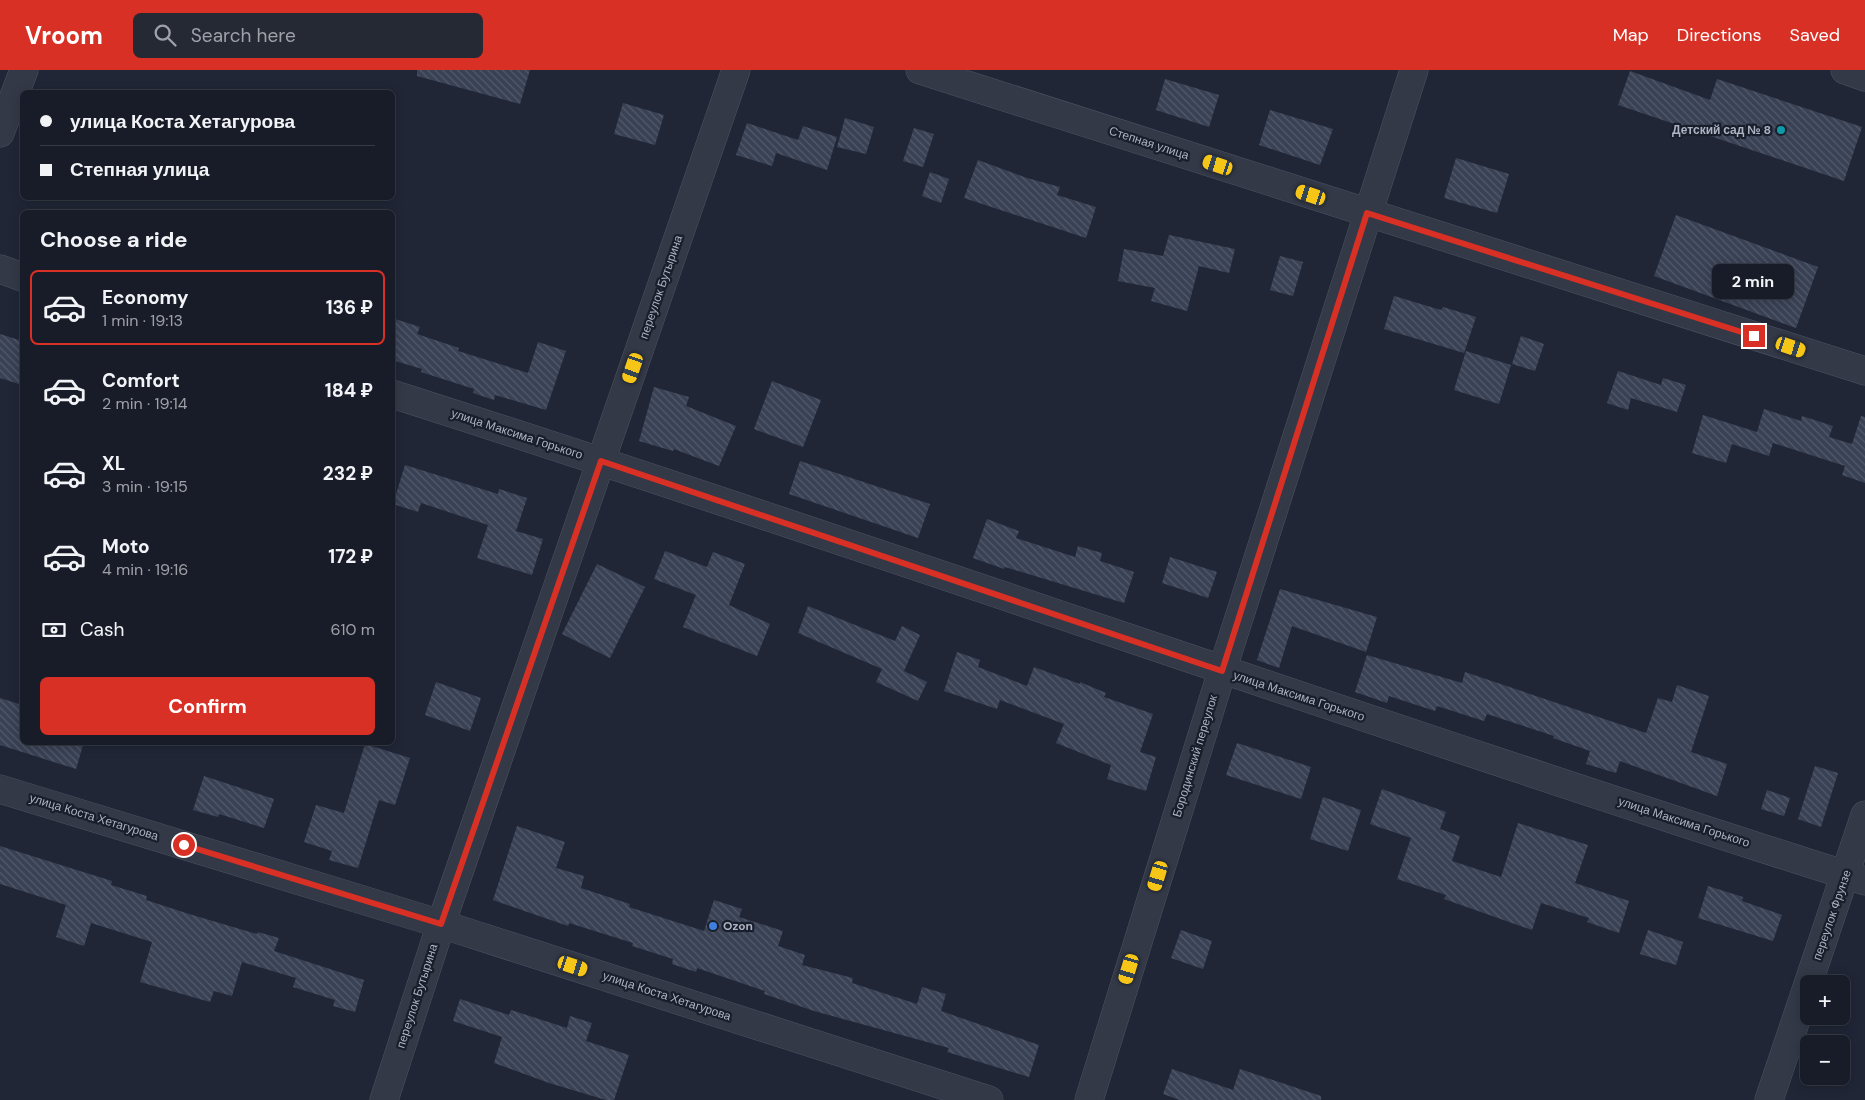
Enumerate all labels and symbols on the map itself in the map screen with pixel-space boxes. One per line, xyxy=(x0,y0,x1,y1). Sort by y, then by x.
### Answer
place label: Детский сад № 8 xyxy=(1672,122,1771,138)
street label: Степная улица xyxy=(1107,123,1191,164)
marker: Детский сад № 8 xyxy=(1775,124,1787,136)
car xyxy=(1201,153,1234,177)
car xyxy=(1294,183,1327,207)
street label: переулок Бутырина xyxy=(636,233,686,341)
callout: 2 min xyxy=(1713,264,1795,298)
route end xyxy=(1743,325,1765,347)
car xyxy=(1774,335,1807,359)
car xyxy=(621,351,644,385)
street label: улица Максима Горького xyxy=(449,405,585,463)
street label: улица Максима Горького xyxy=(1231,667,1367,725)
street label: Бородинский переулок xyxy=(1169,692,1221,819)
street label: улица Коста Хетагурова xyxy=(28,790,161,844)
street label: улица Максима Горького xyxy=(1616,793,1752,851)
route start xyxy=(173,834,195,856)
car xyxy=(1146,859,1169,893)
street label: переулок Фрунзе xyxy=(1809,867,1855,962)
place label: Ozon xyxy=(723,918,753,934)
marker: Ozon xyxy=(707,920,719,932)
street label: переулок Бутырина xyxy=(393,941,442,1050)
car xyxy=(1117,952,1140,986)
car xyxy=(556,954,589,978)
street label: улица Коста Хетагурова xyxy=(601,968,733,1024)

